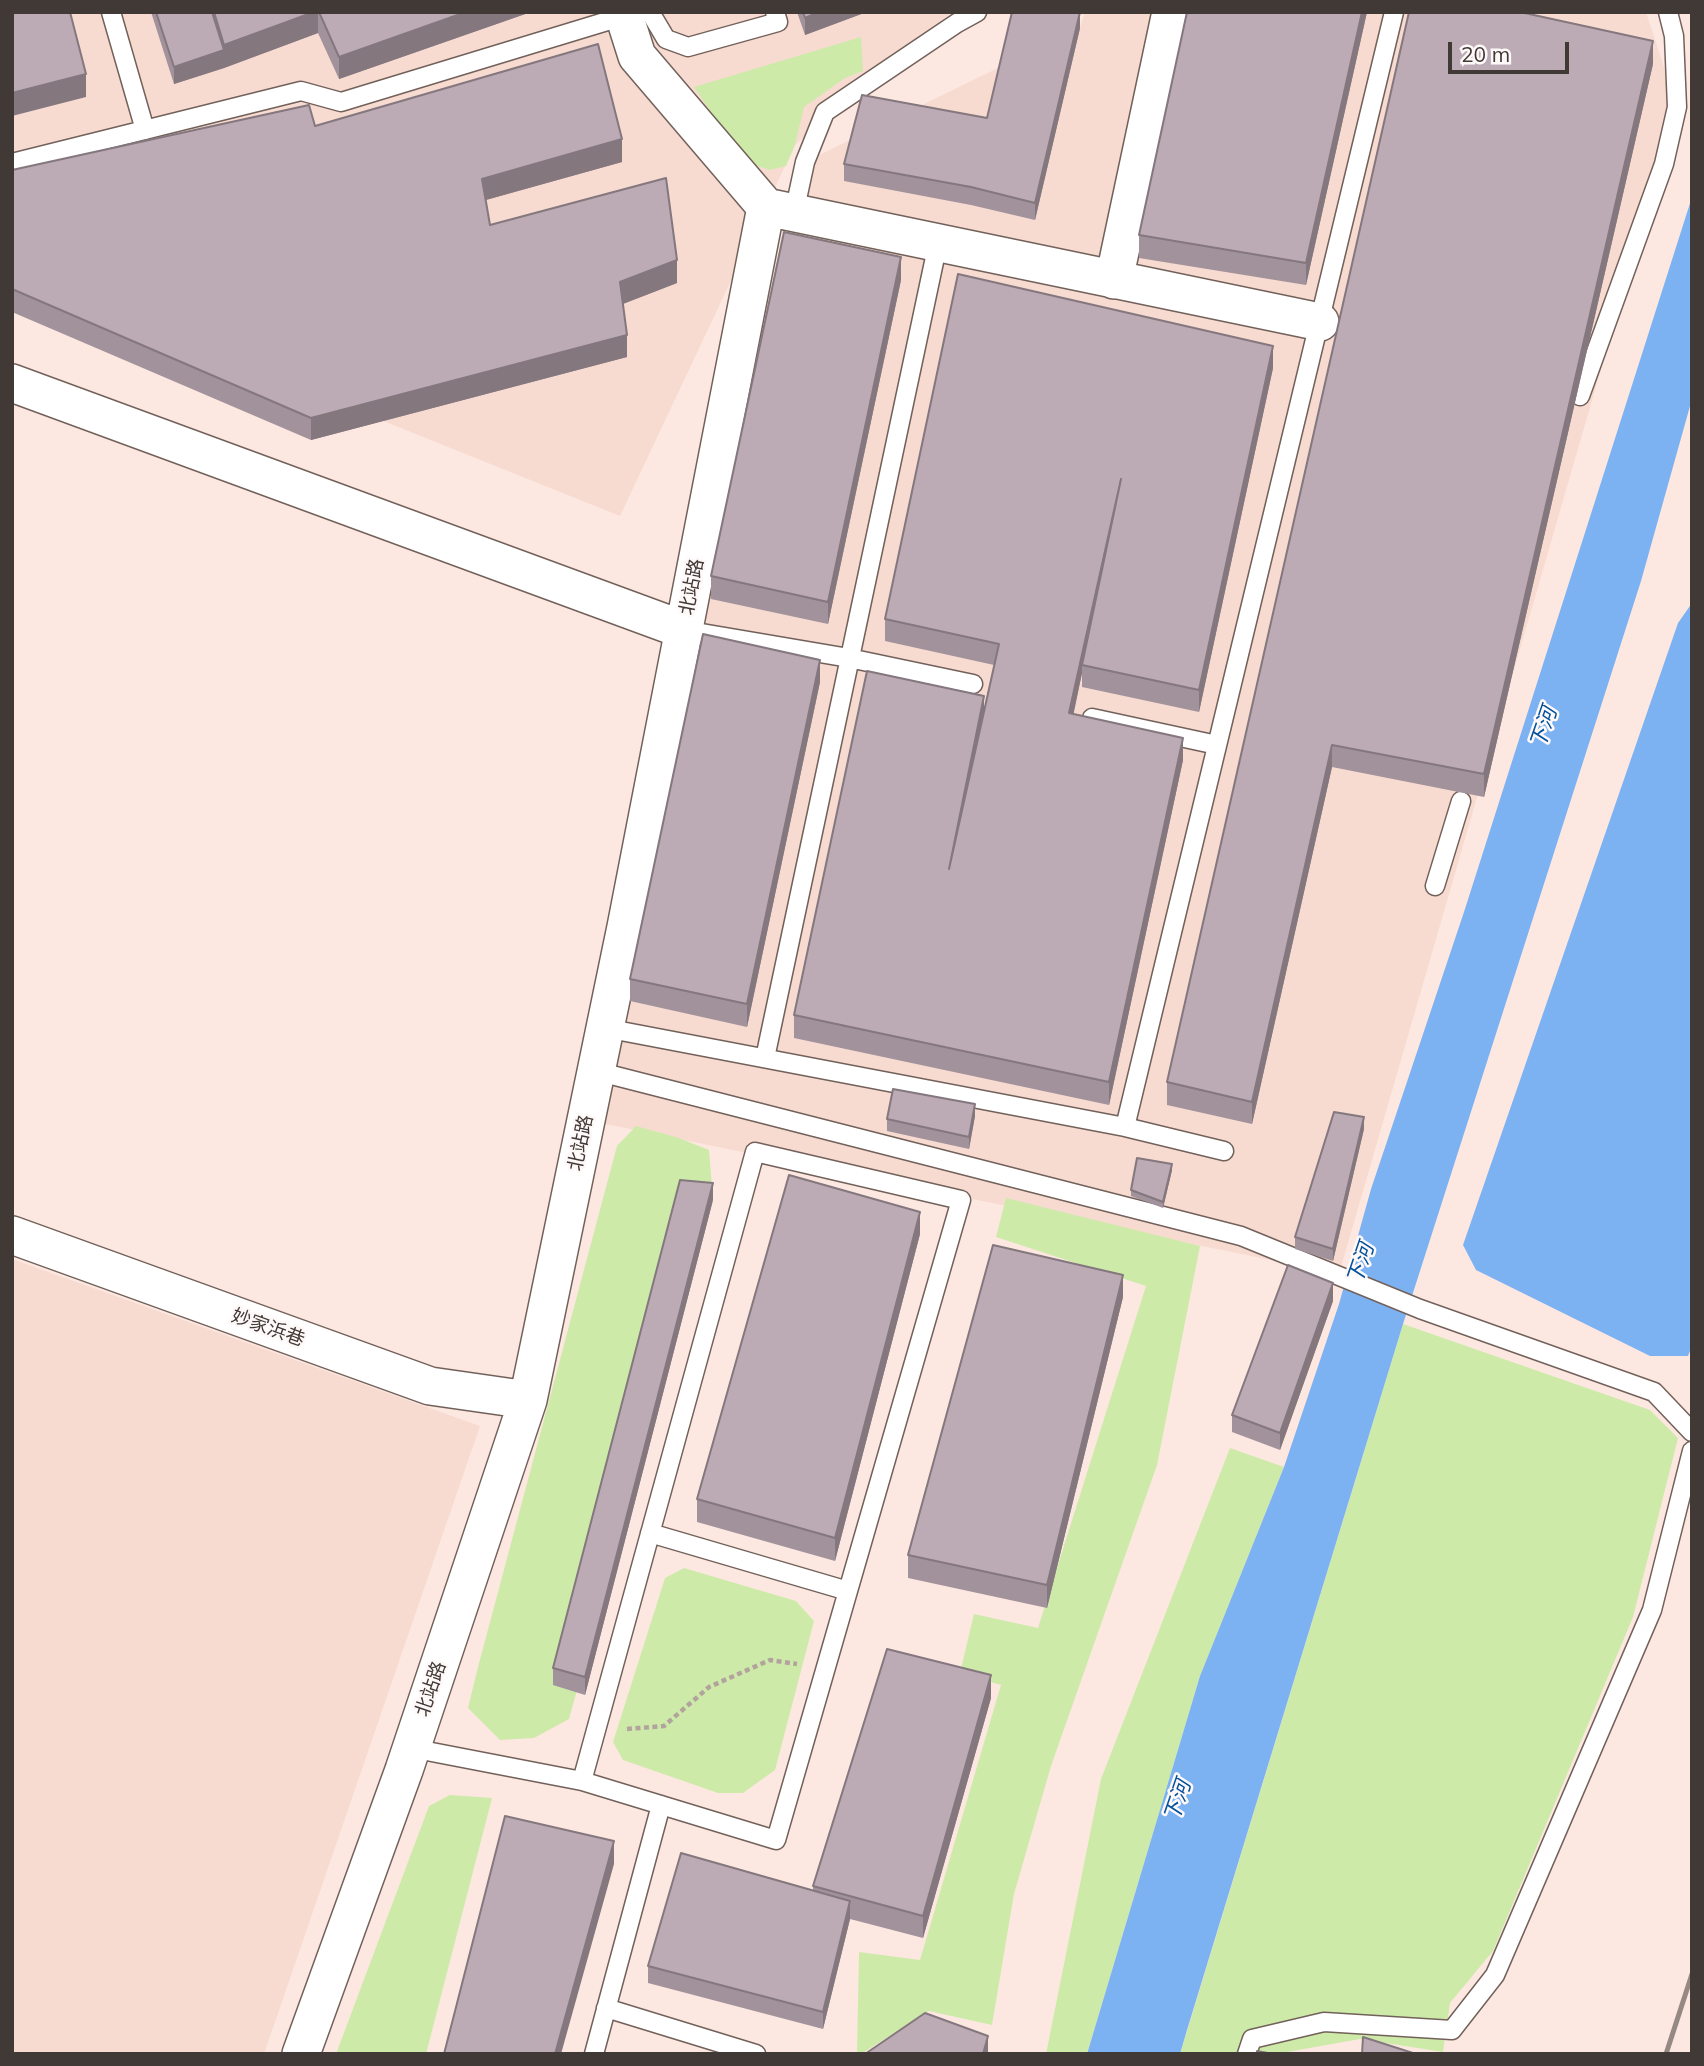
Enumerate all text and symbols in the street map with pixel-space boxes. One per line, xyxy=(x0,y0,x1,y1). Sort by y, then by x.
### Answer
scale bar xyxy=(1452,28,1573,72)
text: 20 m xyxy=(1461,41,1510,67)
street label: 北站路 xyxy=(675,557,709,617)
water label: 下河 xyxy=(1525,704,1563,752)
street label: 北站路 xyxy=(564,1113,598,1173)
water label: 下河 xyxy=(1342,1240,1380,1288)
street label: 妙家浜巷 xyxy=(228,1304,308,1352)
street label: 北站路 xyxy=(411,1658,451,1720)
water label: 下河 xyxy=(1159,1777,1197,1825)

